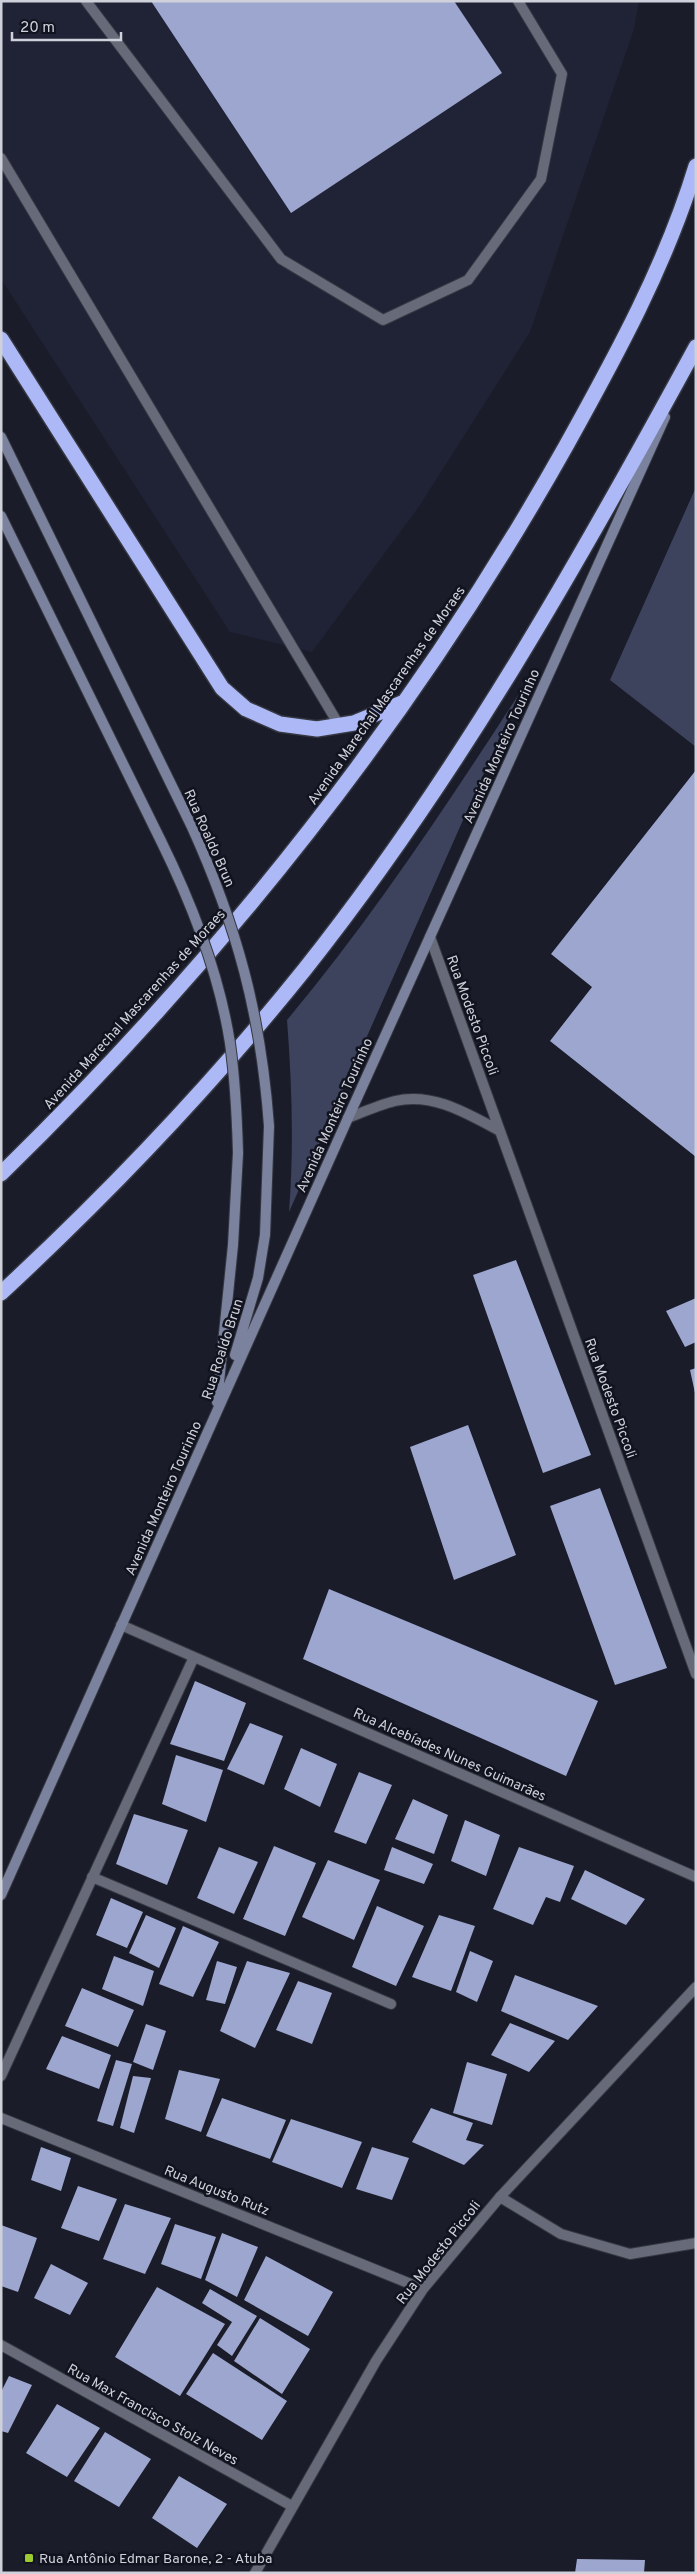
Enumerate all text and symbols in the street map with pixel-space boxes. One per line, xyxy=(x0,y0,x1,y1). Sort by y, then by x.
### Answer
scale bar xyxy=(12,10,121,42)
text: 20 m xyxy=(20,19,55,38)
street label: Avenida Marechal Mascarenhas de Moraes xyxy=(305,583,470,809)
street label: Avenida Monteiro Tourinho xyxy=(461,666,544,827)
street label: Rua Roaldo Brun xyxy=(179,787,238,890)
street label: Avenida Marechal Mascarenhas de Moraes xyxy=(41,906,230,1114)
street label: Rua Modesto Piccoli xyxy=(442,953,501,1078)
street label: Avenida Monteiro Tourinho xyxy=(294,1035,377,1196)
street label: Rua Roaldo Brun xyxy=(199,1297,248,1402)
street label: Rua Modesto Piccoli xyxy=(580,1336,639,1461)
street label: Avenida Monteiro Tourinho xyxy=(123,1418,206,1579)
street label: Rua Alcebíades Nunes Guimarães xyxy=(350,1705,548,1806)
street label: Rua Augusto Rutz xyxy=(161,2163,272,2220)
street label: Rua Modesto Piccoli xyxy=(394,2198,485,2308)
street label: Rua Max Francisco Stolz Neves xyxy=(64,2361,241,2470)
place label: Rua Antônio Edmar Barone, 2 - Atuba xyxy=(39,2551,272,2568)
marker: Rua Antônio Edmar Barone, 2 - Atuba xyxy=(23,2552,35,2564)

